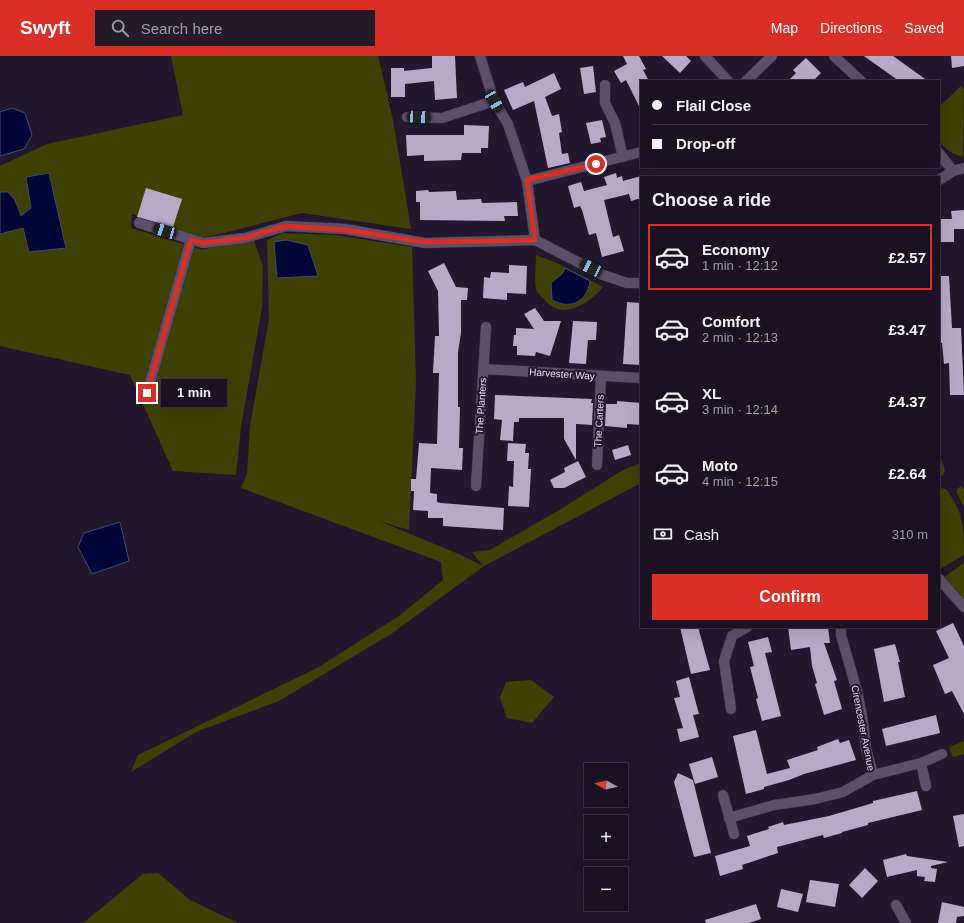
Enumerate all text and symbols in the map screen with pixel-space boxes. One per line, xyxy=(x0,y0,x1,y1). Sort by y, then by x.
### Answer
search box xyxy=(95,10,375,46)
text: Swyft xyxy=(20,17,71,38)
icon: search xyxy=(109,17,131,39)
text: Search here xyxy=(141,20,222,37)
text: Map xyxy=(771,20,798,36)
text: Directions xyxy=(820,20,882,36)
text: Saved xyxy=(904,20,944,36)
car xyxy=(483,88,505,114)
text: Flail Close xyxy=(676,97,751,114)
car xyxy=(407,110,431,124)
text: Drop-off xyxy=(676,135,735,152)
route start xyxy=(587,155,605,173)
text: Choose a ride xyxy=(652,190,771,210)
car xyxy=(152,222,178,240)
icon: car xyxy=(654,239,690,275)
text: Economy xyxy=(702,241,770,258)
text: £2.57 xyxy=(888,249,926,266)
car xyxy=(578,257,604,279)
text: 1 min · 12:12 xyxy=(702,258,778,273)
icon: car xyxy=(654,311,690,347)
text: Comfort xyxy=(702,313,760,330)
text: £3.47 xyxy=(888,321,926,338)
text: 2 min · 12:13 xyxy=(702,330,778,345)
street label: Harvester Way xyxy=(529,366,595,382)
street label: The Planters xyxy=(474,377,488,435)
callout: 1 min xyxy=(161,379,227,407)
icon: car xyxy=(654,383,690,419)
route end xyxy=(138,384,156,402)
text: 1 min xyxy=(177,385,211,400)
text: XL xyxy=(702,385,721,402)
text: £4.37 xyxy=(888,393,926,410)
street label: The Carters xyxy=(592,394,606,448)
text: 3 min · 12:14 xyxy=(702,402,778,417)
icon: car xyxy=(654,455,690,491)
text: Moto xyxy=(702,457,738,474)
text: £2.64 xyxy=(888,465,926,482)
text: 4 min · 12:15 xyxy=(702,474,778,489)
icon: cash xyxy=(652,523,674,545)
text: Cash xyxy=(684,526,719,543)
text: 310 m xyxy=(892,527,928,542)
button: Confirm xyxy=(652,574,928,620)
street label: Cirencester Avenue xyxy=(849,684,877,772)
north arrow xyxy=(584,763,628,807)
map controls xyxy=(584,763,628,911)
button: + xyxy=(584,815,628,859)
button: − xyxy=(584,867,628,911)

